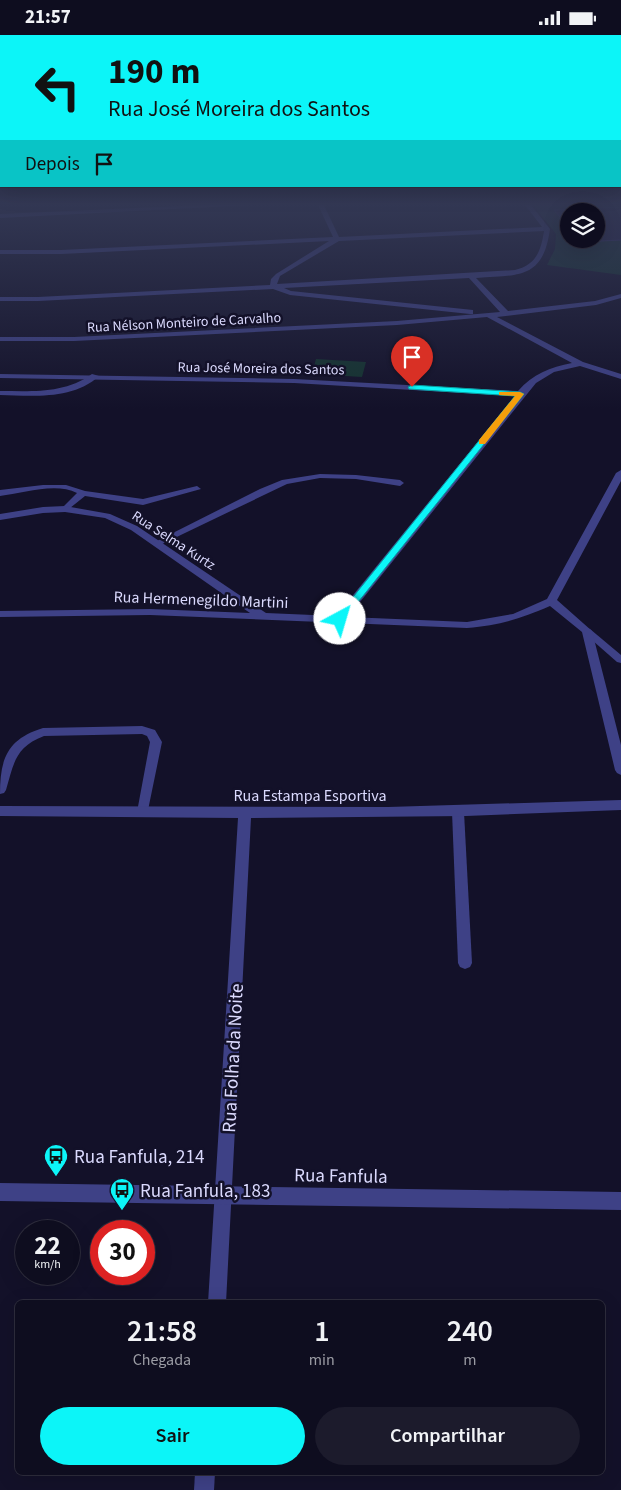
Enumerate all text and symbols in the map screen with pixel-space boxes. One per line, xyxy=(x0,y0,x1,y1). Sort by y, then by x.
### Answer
text: 21:57 xyxy=(25,4,71,31)
text: 190 m xyxy=(108,47,200,97)
icon: left xyxy=(25,55,90,120)
text: Rua José Moreira dos Santos xyxy=(108,93,370,125)
icon: arrive xyxy=(90,150,118,178)
text: Depois xyxy=(25,151,80,178)
map controls xyxy=(560,203,605,248)
button: layers xyxy=(560,203,605,248)
street label: Rua Nélson Monteiro de Carvalho xyxy=(87,308,282,338)
pin xyxy=(391,336,433,387)
icon: arrive xyxy=(398,343,426,371)
street label: Rua José Moreira dos Santos xyxy=(177,358,345,380)
street label: Rua Selma Kurtz xyxy=(128,506,219,575)
street label: Rua Hermenegildo Martini xyxy=(113,586,289,614)
position arrow xyxy=(313,592,365,644)
street label: Rua Estampa Esportiva xyxy=(233,785,387,807)
street label: Rua Folha da Noite xyxy=(216,983,251,1133)
bus stop icon: Rua Fanfula, 214 xyxy=(43,1143,69,1177)
place label: Rua Fanfula, 214 xyxy=(74,1144,204,1171)
street label: Rua Fanfula xyxy=(294,1162,388,1191)
bus stop icon: Rua Fanfula, 183 xyxy=(109,1177,135,1211)
place label: Rua Fanfula, 183 xyxy=(140,1178,270,1205)
speed limit sign: 30 xyxy=(90,1220,155,1285)
text: 22 xyxy=(34,1228,61,1264)
text: km/h xyxy=(34,1256,61,1273)
text: 21:58 xyxy=(127,1310,197,1353)
text: 1 xyxy=(314,1310,330,1353)
text: 240 xyxy=(447,1310,493,1353)
text: Chegada xyxy=(133,1349,191,1371)
text: min xyxy=(309,1349,335,1371)
text: m xyxy=(463,1349,477,1371)
button: Sair xyxy=(40,1407,305,1465)
button: Compartilhar xyxy=(315,1407,580,1465)

